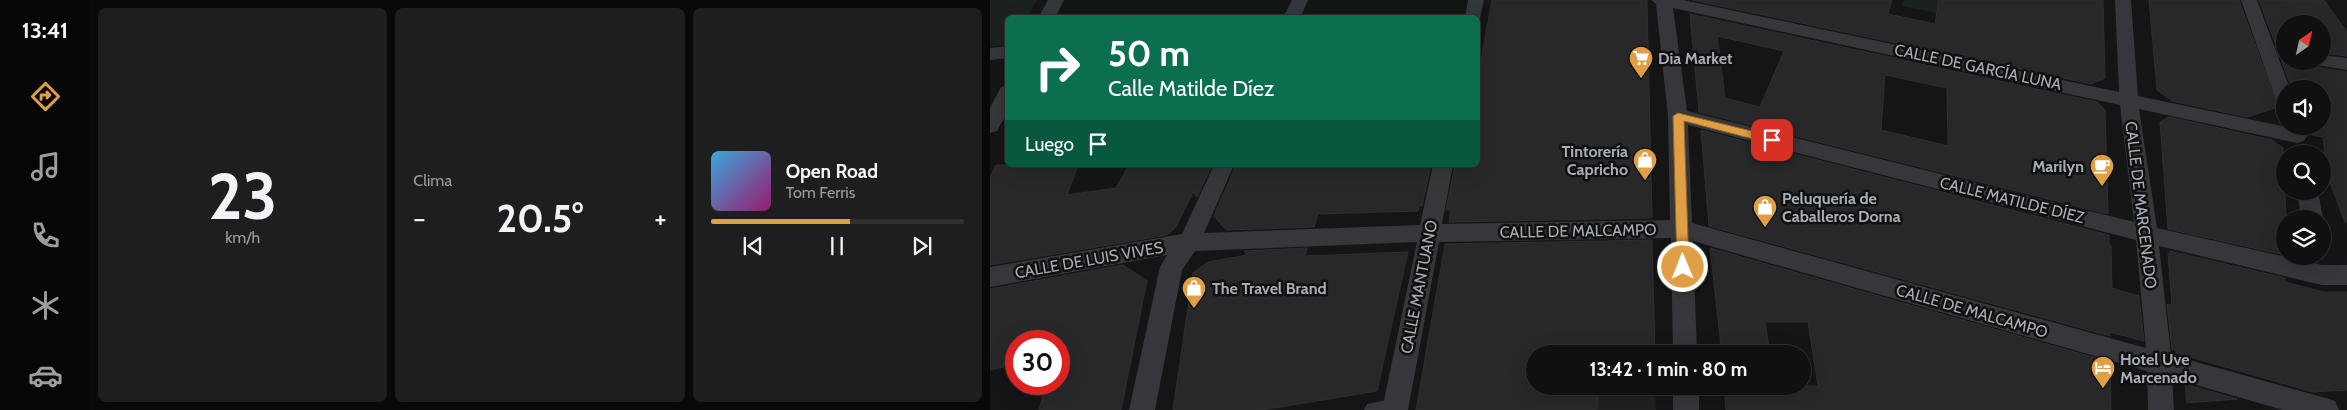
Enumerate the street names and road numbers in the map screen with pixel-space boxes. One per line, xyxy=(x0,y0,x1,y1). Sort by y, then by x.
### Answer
street label: CALLE DE GARCÍA LUNA xyxy=(1893,40,2063,94)
street label: CALLE DE MARCENADO xyxy=(2121,120,2161,290)
street label: CALLE MATILDE DÍEZ xyxy=(1938,173,2086,227)
street label: CALLE MANTUANO xyxy=(1397,219,1441,355)
street label: CALLE DE MALCAMPO xyxy=(1499,220,1657,242)
street label: CALLE DE LUIS VIVES xyxy=(1013,238,1165,282)
street label: CALLE DE MALCAMPO xyxy=(1894,280,2050,342)

